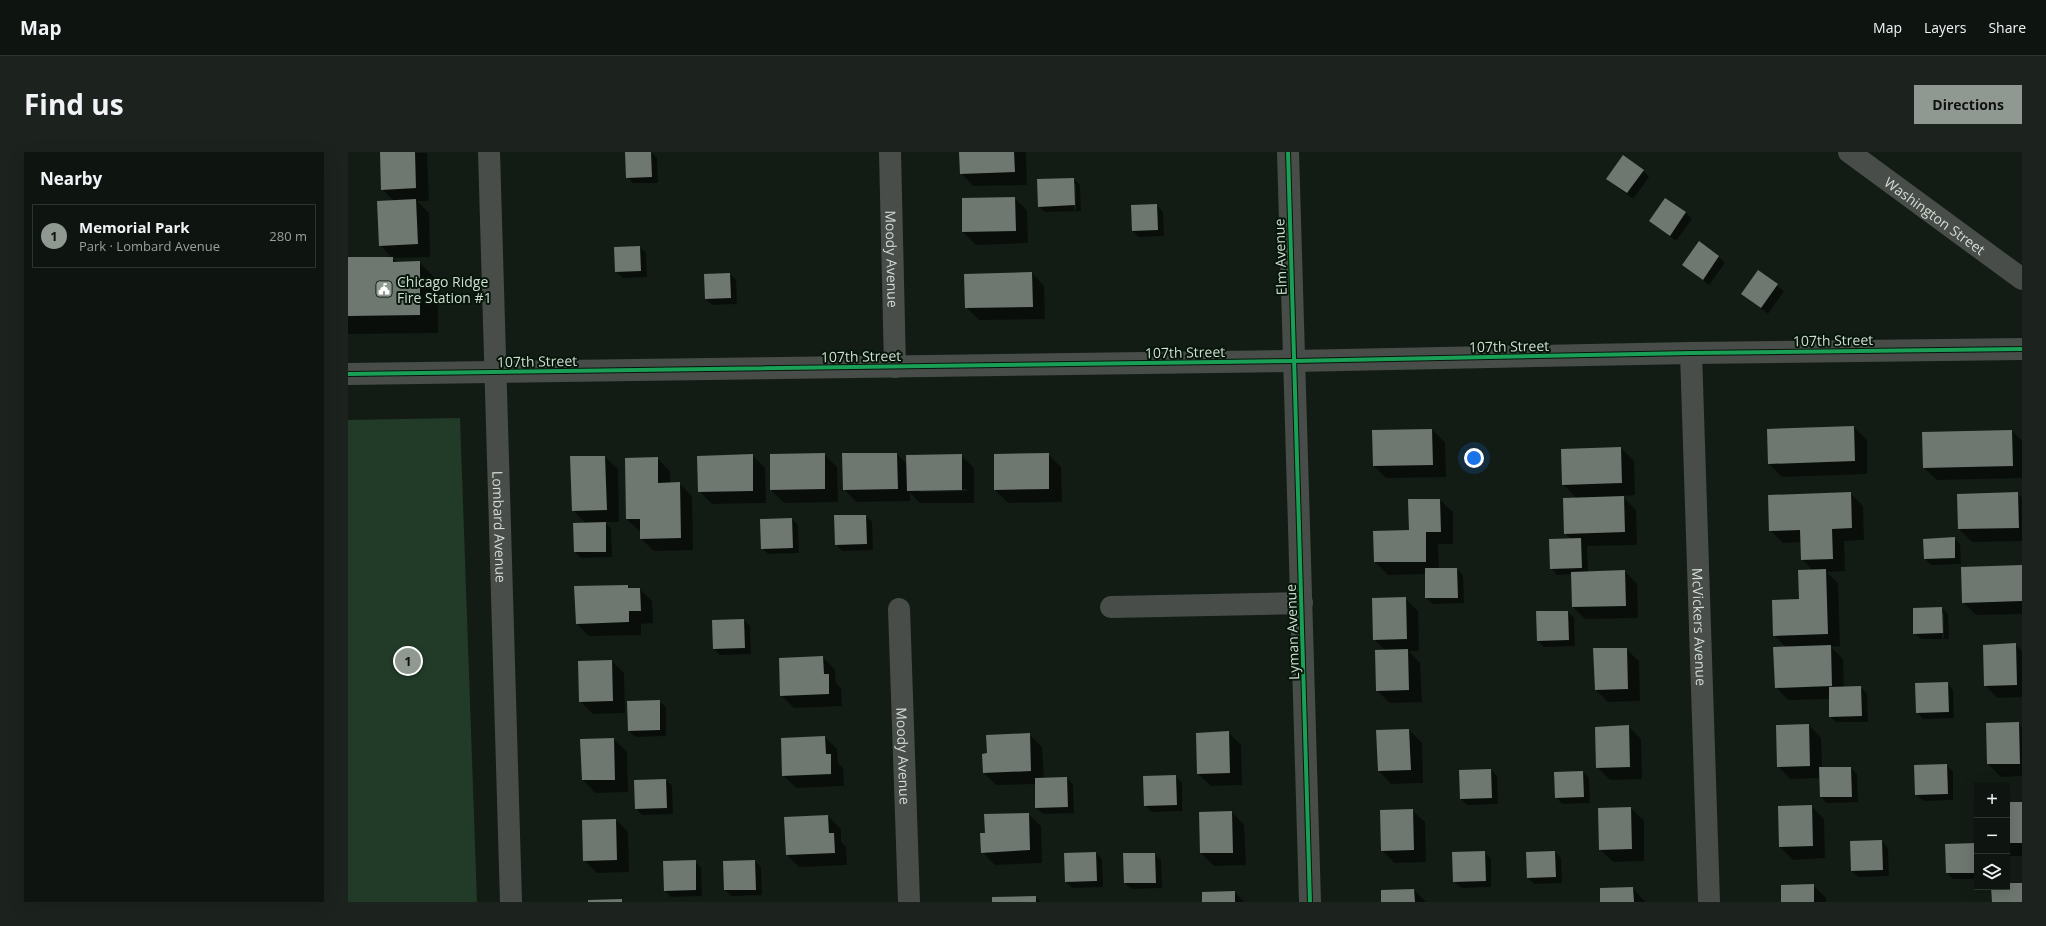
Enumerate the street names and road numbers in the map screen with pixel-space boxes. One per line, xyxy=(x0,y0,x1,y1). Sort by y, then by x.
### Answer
street label: Washington Street xyxy=(1881,172,1989,259)
street label: Moody Avenue xyxy=(882,210,903,308)
street label: Elm Avenue xyxy=(1269,218,1291,296)
street label: 107th Street xyxy=(1793,330,1873,350)
street label: 107th Street xyxy=(1469,336,1549,356)
street label: 107th Street xyxy=(1145,342,1225,362)
street label: 107th Street xyxy=(821,346,901,366)
street label: 107th Street xyxy=(497,351,577,371)
street label: Lombard Avenue xyxy=(489,471,511,583)
street label: McVickers Avenue xyxy=(1689,568,1711,686)
street label: Lyman Avenue xyxy=(1281,584,1303,680)
street label: Moody Avenue xyxy=(893,707,915,805)

